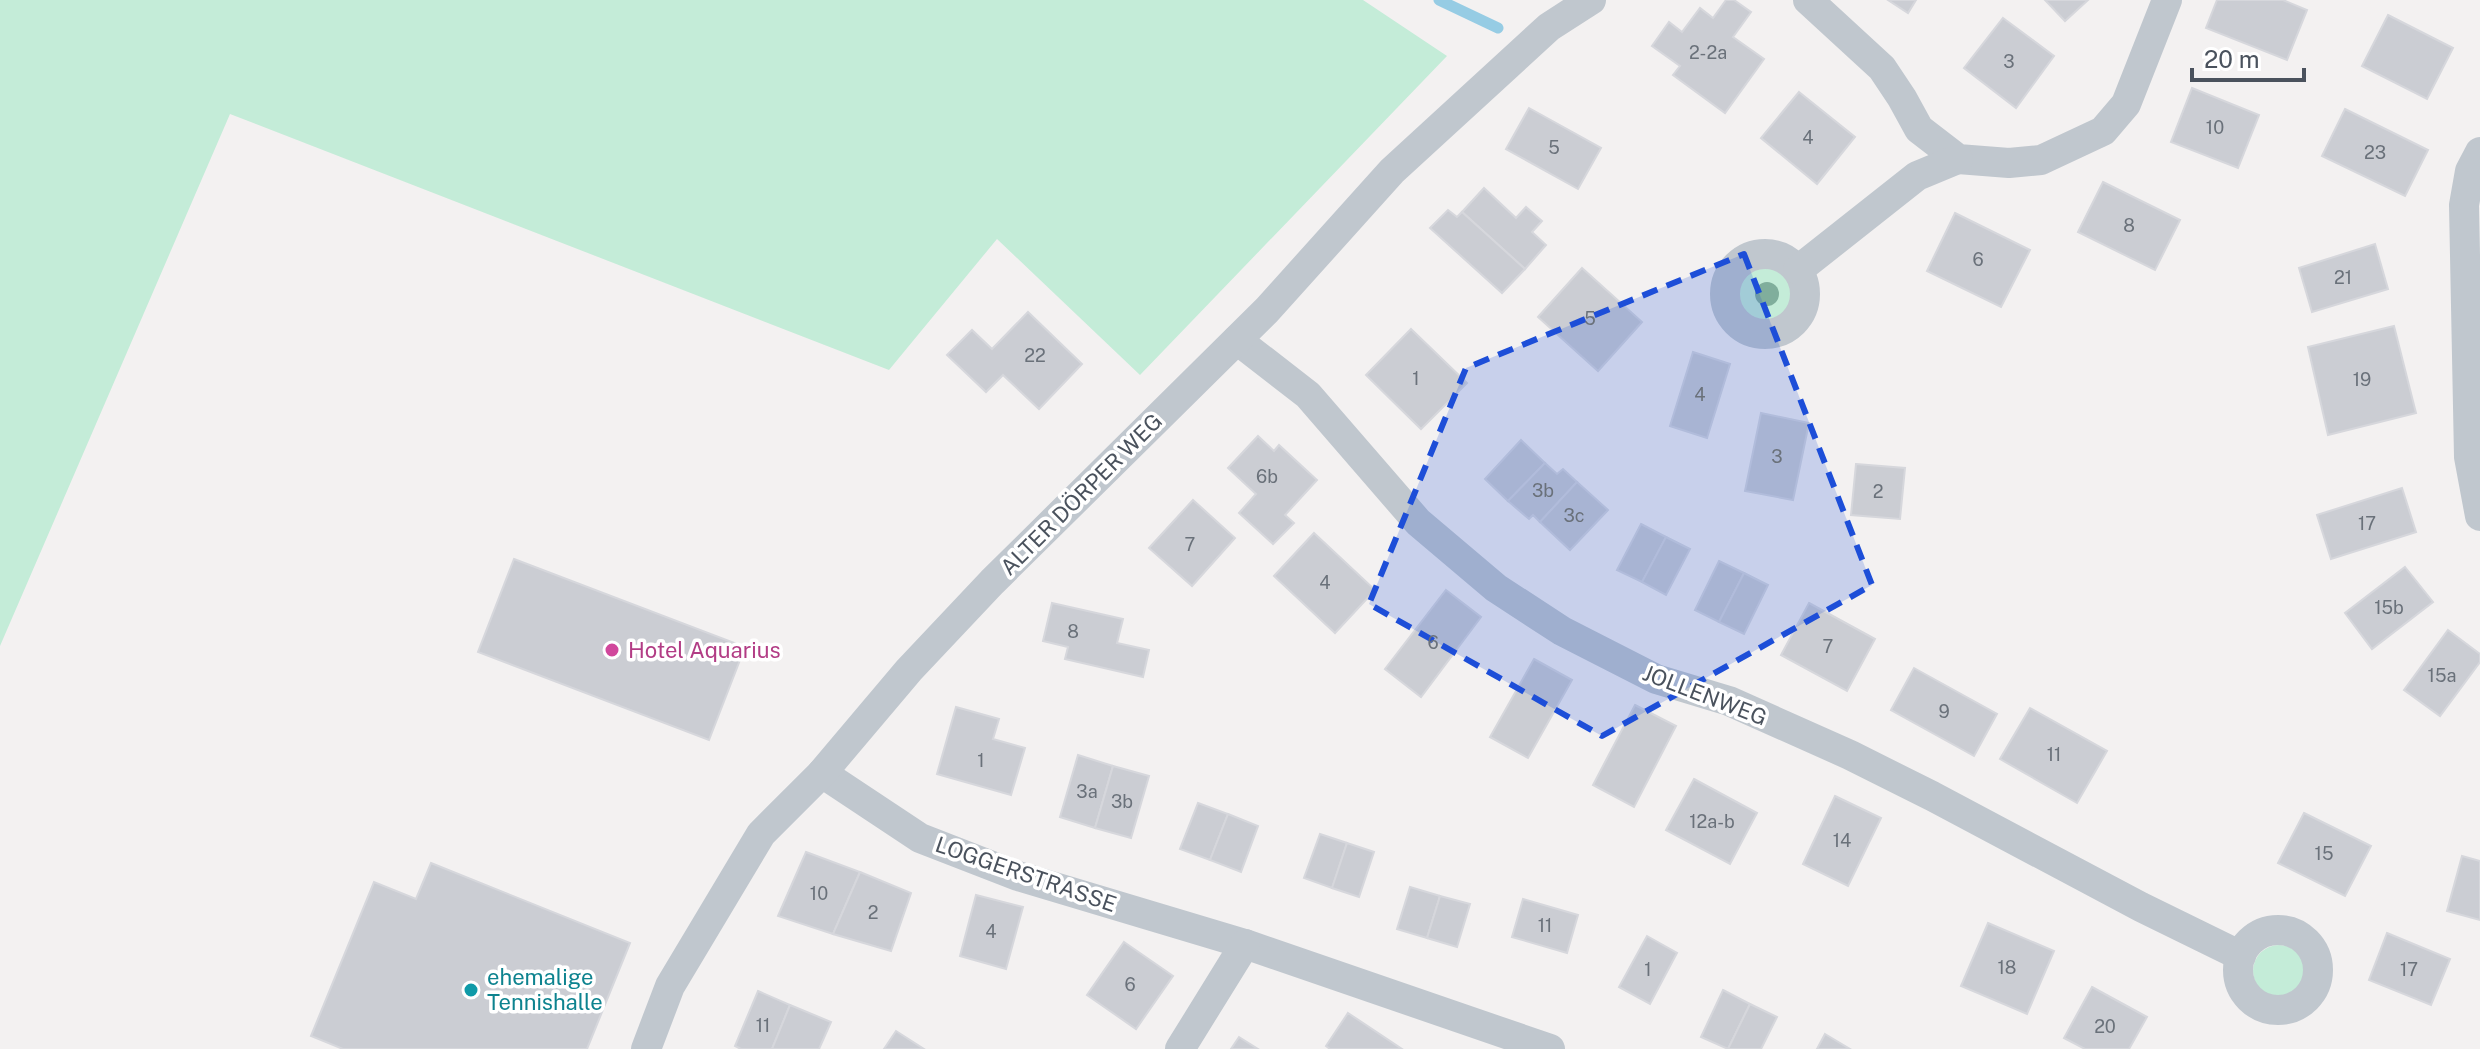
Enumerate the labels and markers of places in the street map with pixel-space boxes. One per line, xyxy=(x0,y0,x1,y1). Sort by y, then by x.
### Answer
place label: Hotel Aquarius xyxy=(628,637,781,663)
marker: Hotel Aquarius xyxy=(603,641,621,659)
place label: ehemalige Tennishalle xyxy=(487,964,603,1015)
marker: ehemalige Tennishalle xyxy=(462,981,480,999)

